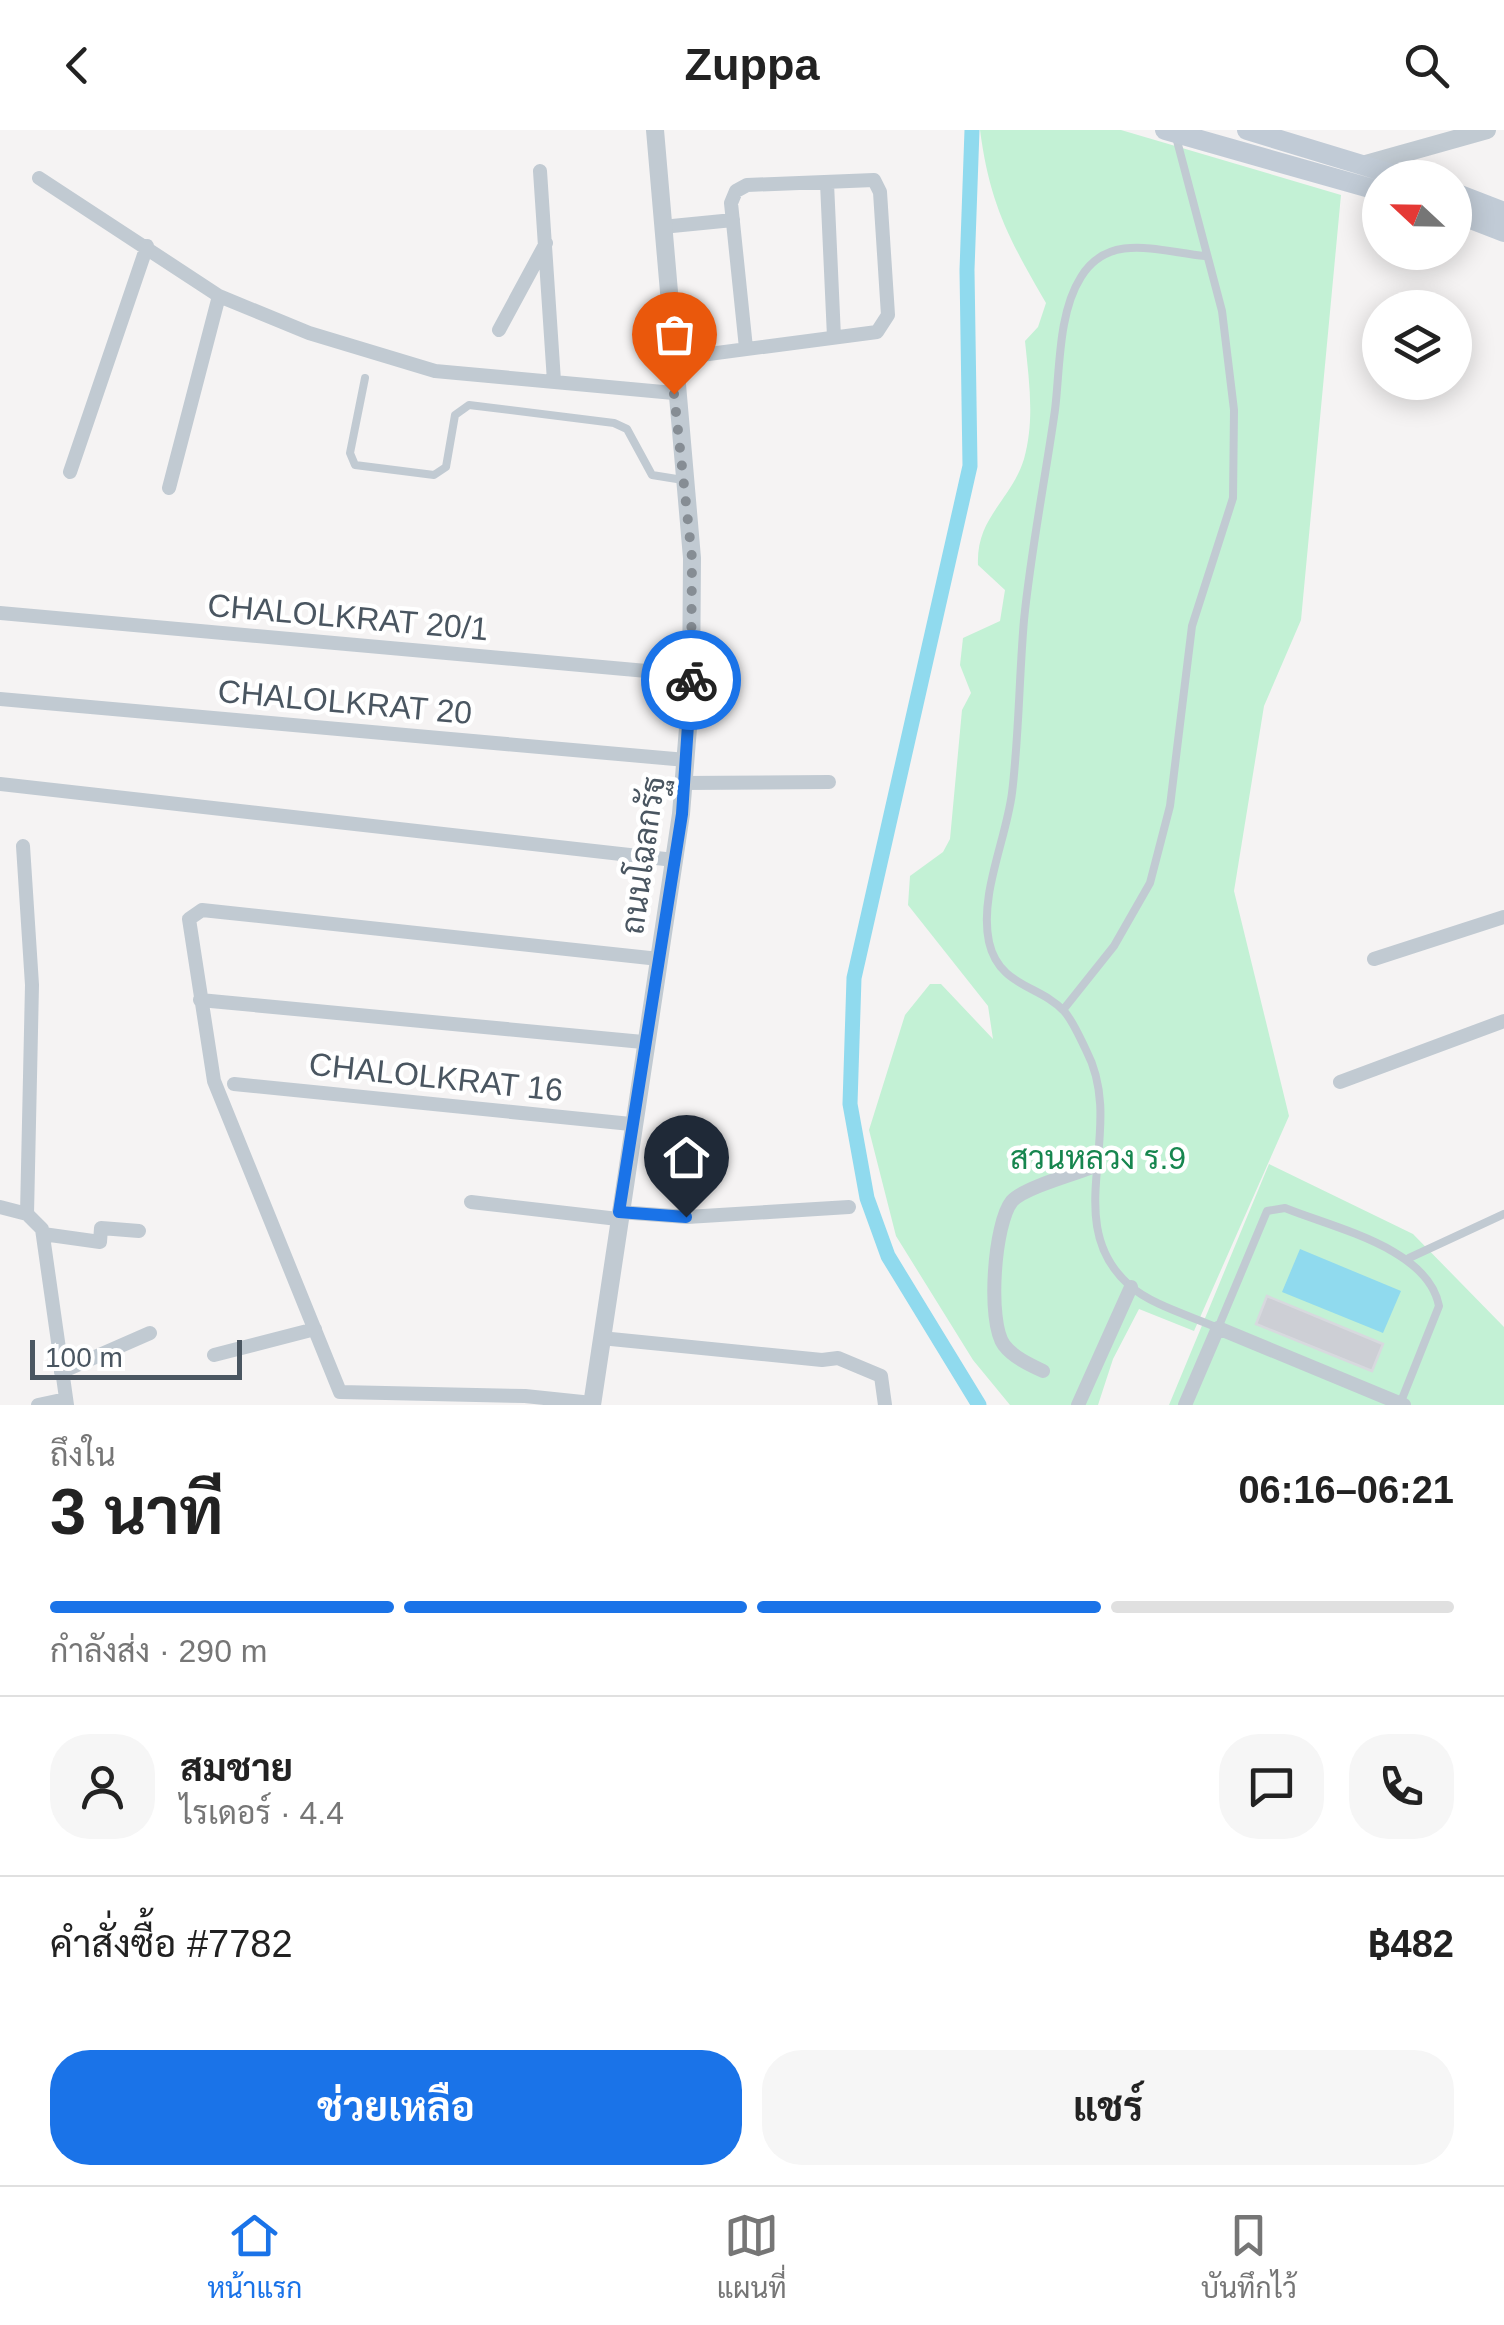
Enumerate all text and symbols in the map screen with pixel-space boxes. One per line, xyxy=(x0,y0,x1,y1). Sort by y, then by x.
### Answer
icon: back xyxy=(50,38,105,93)
icon: search xyxy=(1399,38,1454,93)
text: Zuppa xyxy=(685,39,819,90)
north arrow xyxy=(1362,160,1472,270)
map controls xyxy=(1362,160,1472,400)
button: layers xyxy=(1362,290,1472,400)
pin xyxy=(632,292,717,395)
icon: bag xyxy=(647,307,702,362)
street label: CHALOLKRAT 20/1 xyxy=(206,587,490,647)
courier xyxy=(641,630,741,730)
icon: bike xyxy=(664,653,719,708)
street label: CHALOLKRAT 20 xyxy=(216,673,474,731)
street label: ถนนโฉลกรัฐ xyxy=(611,773,675,937)
street label: CHALOLKRAT 16 xyxy=(307,1046,565,1108)
pin xyxy=(644,1115,729,1218)
icon: home xyxy=(659,1130,714,1185)
park label: สวนหลวง ร.9 xyxy=(1010,1140,1186,1176)
scale bar xyxy=(30,1335,242,1380)
text: 100 m xyxy=(45,1342,123,1373)
text: ถึงใน xyxy=(50,1437,116,1473)
text: 06:16–06:21 xyxy=(1238,1469,1454,1511)
text: 3 นาที xyxy=(50,1475,224,1548)
text: กำลังส่ง · 290 m xyxy=(50,1633,268,1669)
button: person xyxy=(50,1734,155,1839)
button: chat xyxy=(1219,1734,1324,1839)
button: phone xyxy=(1349,1734,1454,1839)
text: สมชาย xyxy=(180,1747,293,1789)
text: ไรเดอร์ · 4.4 xyxy=(180,1795,344,1831)
text: คำสั่งซื้อ #7782 xyxy=(50,1923,293,1965)
text: ฿482 xyxy=(1368,1923,1454,1965)
button: ช่วยเหลือ xyxy=(50,2050,742,2165)
button: แชร์ xyxy=(762,2050,1454,2165)
tab: หน้าแรก xyxy=(207,2208,302,2305)
tab: แผนที่ xyxy=(717,2208,787,2305)
tab: บันทึกไว้ xyxy=(1201,2208,1297,2305)

